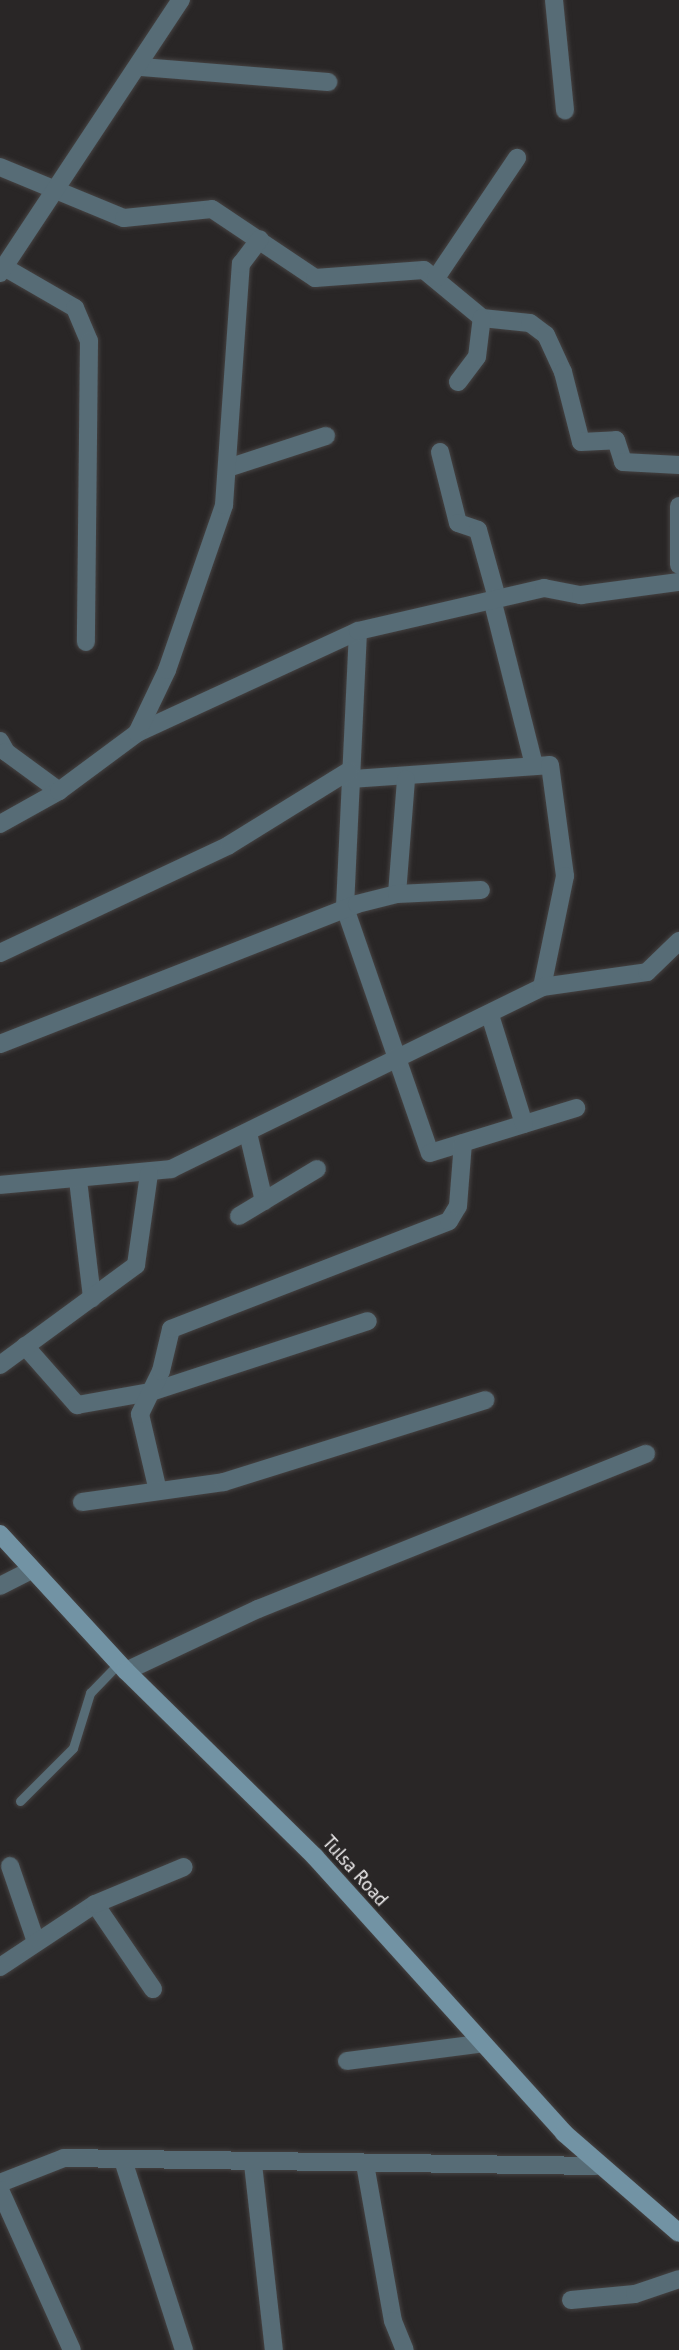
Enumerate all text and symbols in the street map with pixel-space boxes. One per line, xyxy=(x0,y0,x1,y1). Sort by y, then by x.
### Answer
street label: Tulsa Road xyxy=(317,1831,393,1911)

